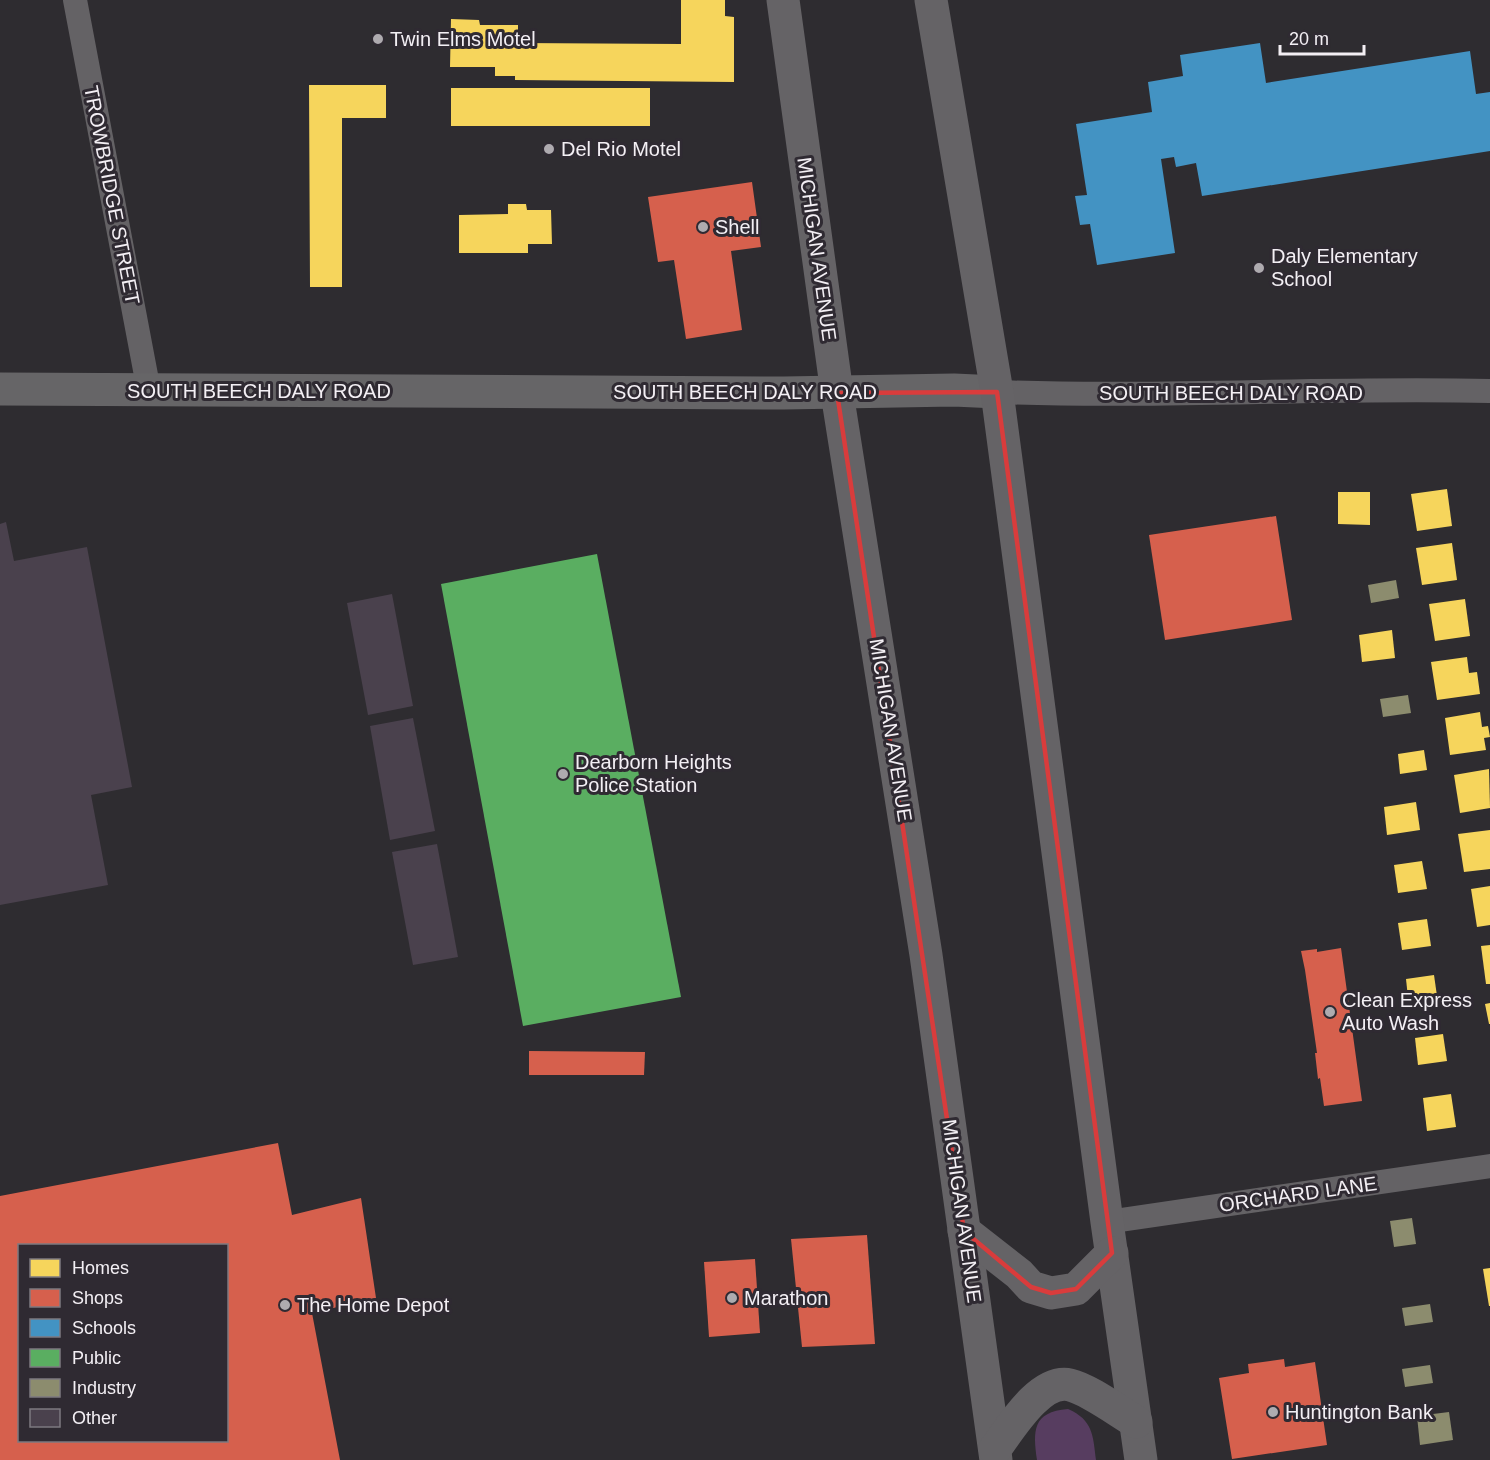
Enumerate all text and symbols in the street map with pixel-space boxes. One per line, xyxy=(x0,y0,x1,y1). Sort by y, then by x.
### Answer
scale bar xyxy=(1280,18,1364,56)
place label: Twin Elms Motel xyxy=(390,28,536,50)
text: 20 m xyxy=(1289,29,1329,49)
marker: Twin Elms Motel xyxy=(371,32,385,46)
street label: TROWBRIDGE STREET xyxy=(80,84,144,306)
place label: Del Rio Motel xyxy=(561,138,681,160)
marker: Del Rio Motel xyxy=(542,142,556,156)
street label: MICHIGAN AVENUE xyxy=(793,156,841,342)
place label: Shell xyxy=(715,216,759,238)
marker: Shell xyxy=(696,220,710,234)
place label: Daly Elementary School xyxy=(1271,245,1418,290)
marker: Daly Elementary School xyxy=(1252,261,1266,275)
street label: SOUTH BEECH DALY ROAD xyxy=(127,380,391,402)
street label: SOUTH BEECH DALY ROAD xyxy=(613,381,877,403)
street label: SOUTH BEECH DALY ROAD xyxy=(1099,382,1363,404)
street label: MICHIGAN AVENUE xyxy=(866,637,916,823)
place label: Dearborn Heights Police Station xyxy=(575,751,732,796)
marker: Dearborn Heights Police Station xyxy=(556,767,570,781)
place label: Clean Express Auto Wash xyxy=(1342,989,1472,1034)
marker: Clean Express Auto Wash xyxy=(1323,1005,1337,1019)
street label: MICHIGAN AVENUE xyxy=(938,1118,986,1304)
street label: ORCHARD LANE xyxy=(1218,1172,1378,1216)
legend xyxy=(18,1244,228,1442)
text: Homes xyxy=(72,1258,129,1278)
place label: Marathon xyxy=(744,1287,829,1309)
text: Shops xyxy=(72,1288,123,1308)
marker: Marathon xyxy=(725,1291,739,1305)
place label: The Home Depot xyxy=(297,1294,450,1316)
marker: The Home Depot xyxy=(278,1298,292,1312)
text: Schools xyxy=(72,1318,136,1338)
text: Public xyxy=(72,1348,121,1368)
text: Industry xyxy=(72,1378,136,1398)
place label: Huntington Bank xyxy=(1285,1401,1434,1423)
marker: Huntington Bank xyxy=(1266,1405,1280,1419)
text: Other xyxy=(72,1408,117,1428)

